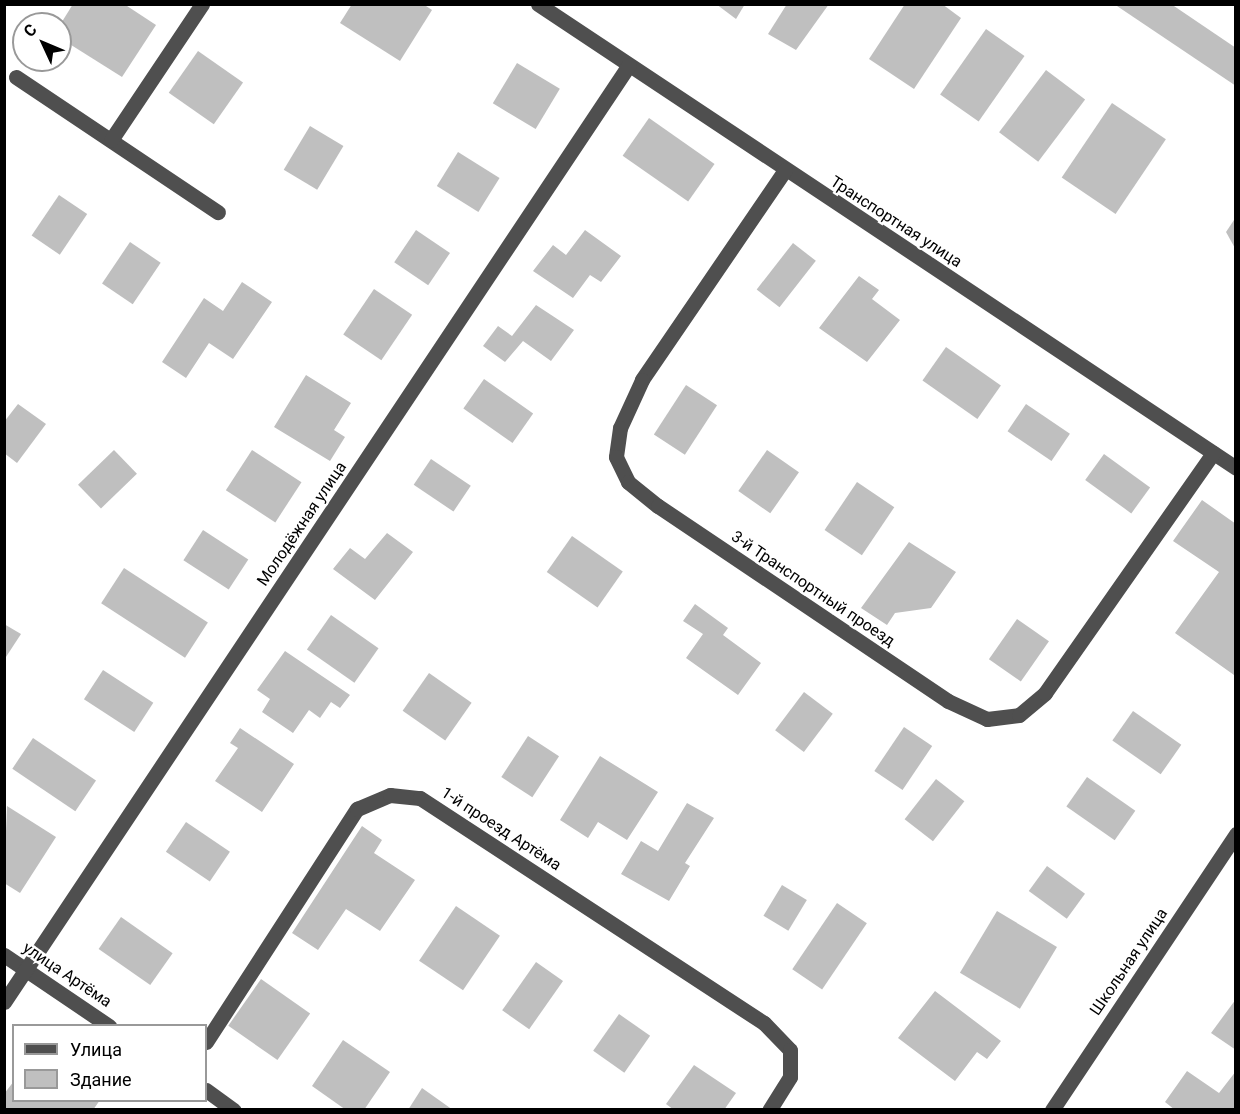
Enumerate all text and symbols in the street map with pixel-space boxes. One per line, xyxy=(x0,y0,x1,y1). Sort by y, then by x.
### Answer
north arrow xyxy=(12,12,72,72)
text: С xyxy=(20,20,41,41)
street label: Транспортная улица xyxy=(827,172,965,272)
street label: Молодёжная улица xyxy=(253,458,351,590)
street label: 3-й Транспортный проезд xyxy=(727,527,899,651)
street label: 1-й проезд Артёма xyxy=(437,783,565,875)
street label: Школьная улица xyxy=(1086,905,1172,1019)
street label: улица Артёма xyxy=(19,938,115,1012)
legend xyxy=(12,1024,207,1102)
text: Улица xyxy=(70,1039,122,1060)
text: Здание xyxy=(70,1069,132,1090)

